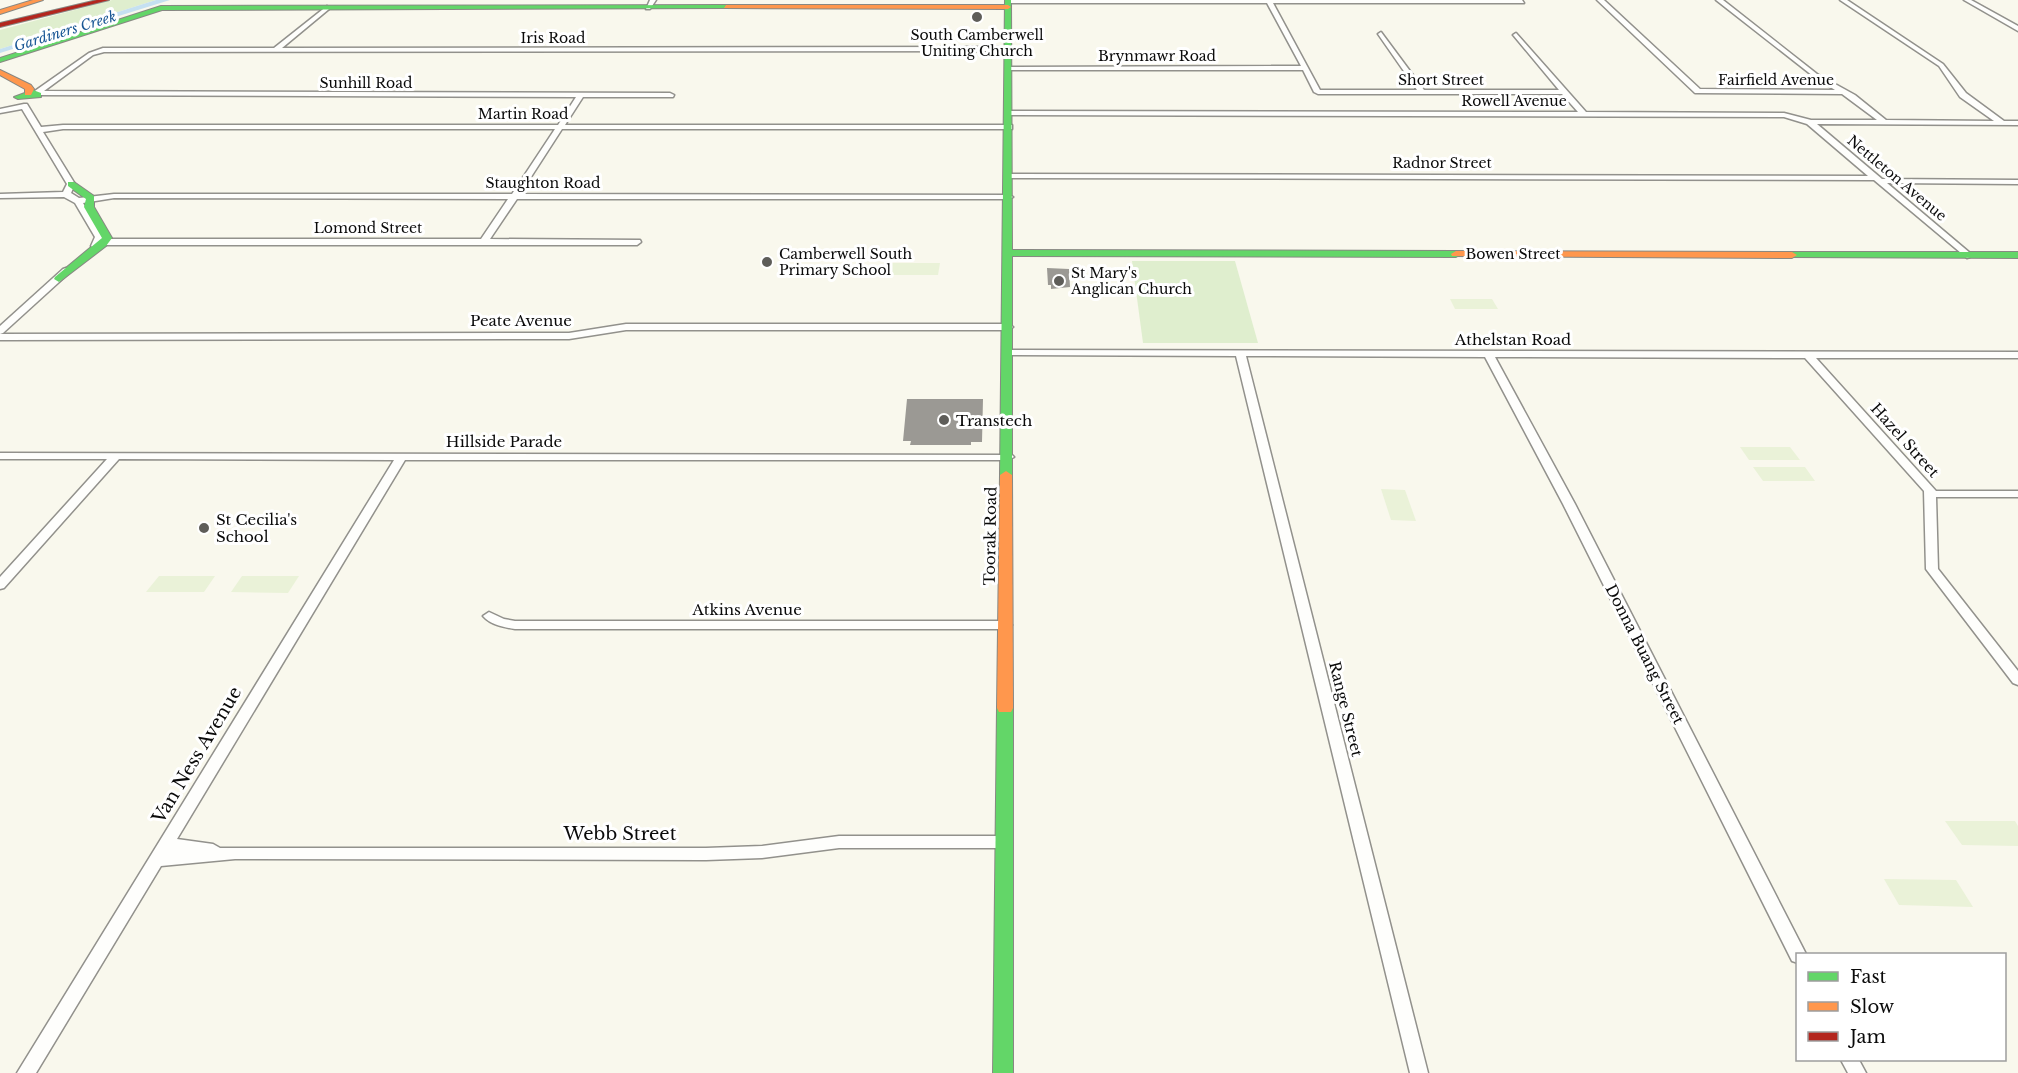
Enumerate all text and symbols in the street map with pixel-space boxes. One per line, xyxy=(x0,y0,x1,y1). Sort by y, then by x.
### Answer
water label: Gardiners Creek xyxy=(12,7,118,55)
marker: South Camberwell Uniting Church xyxy=(970,10,984,24)
place label: South Camberwell Uniting Church xyxy=(910,26,1044,60)
street label: Iris Road xyxy=(521,29,586,47)
street label: Brynmawr Road xyxy=(1098,47,1217,65)
street label: Short Street xyxy=(1398,71,1485,89)
street label: Fairfield Avenue xyxy=(1718,71,1834,89)
street label: Sunhill Road xyxy=(320,74,413,92)
street label: Rowell Avenue xyxy=(1461,92,1567,110)
street label: Martin Road xyxy=(478,105,569,123)
street label: Nettleton Avenue xyxy=(1844,131,1950,225)
street label: Radnor Street xyxy=(1392,154,1492,172)
street label: Staughton Road xyxy=(486,174,601,192)
street label: Lomond Street xyxy=(314,219,423,237)
place label: Camberwell South Primary School xyxy=(779,245,913,279)
street label: Bowen Street xyxy=(1465,245,1561,263)
marker: Camberwell South Primary School xyxy=(760,255,774,269)
place label: St Mary's Anglican Church xyxy=(1070,264,1192,298)
marker: St Mary's Anglican Church xyxy=(1052,274,1066,288)
street label: Peate Avenue xyxy=(470,311,572,330)
street label: Athelstan Road xyxy=(1454,330,1571,349)
street label: Hazel Street xyxy=(1867,399,1944,481)
place label: Transtech xyxy=(956,411,1032,430)
marker: Transtech xyxy=(937,413,951,427)
street label: Hillside Parade xyxy=(446,432,562,451)
street label: Toorak Road xyxy=(980,486,1000,586)
place label: St Cecilia's School xyxy=(216,510,297,546)
marker: St Cecilia's School xyxy=(197,521,211,535)
street label: Donna Buang Street xyxy=(1601,581,1689,727)
street label: Atkins Avenue xyxy=(691,600,802,619)
street label: Range Street xyxy=(1325,659,1367,759)
street label: Van Ness Avenue xyxy=(147,683,246,828)
street label: Webb Street xyxy=(563,823,677,845)
legend xyxy=(1796,953,2006,1061)
text: Fast xyxy=(1850,966,1887,988)
text: Slow xyxy=(1850,996,1895,1018)
text: Jam xyxy=(1848,1026,1886,1048)

